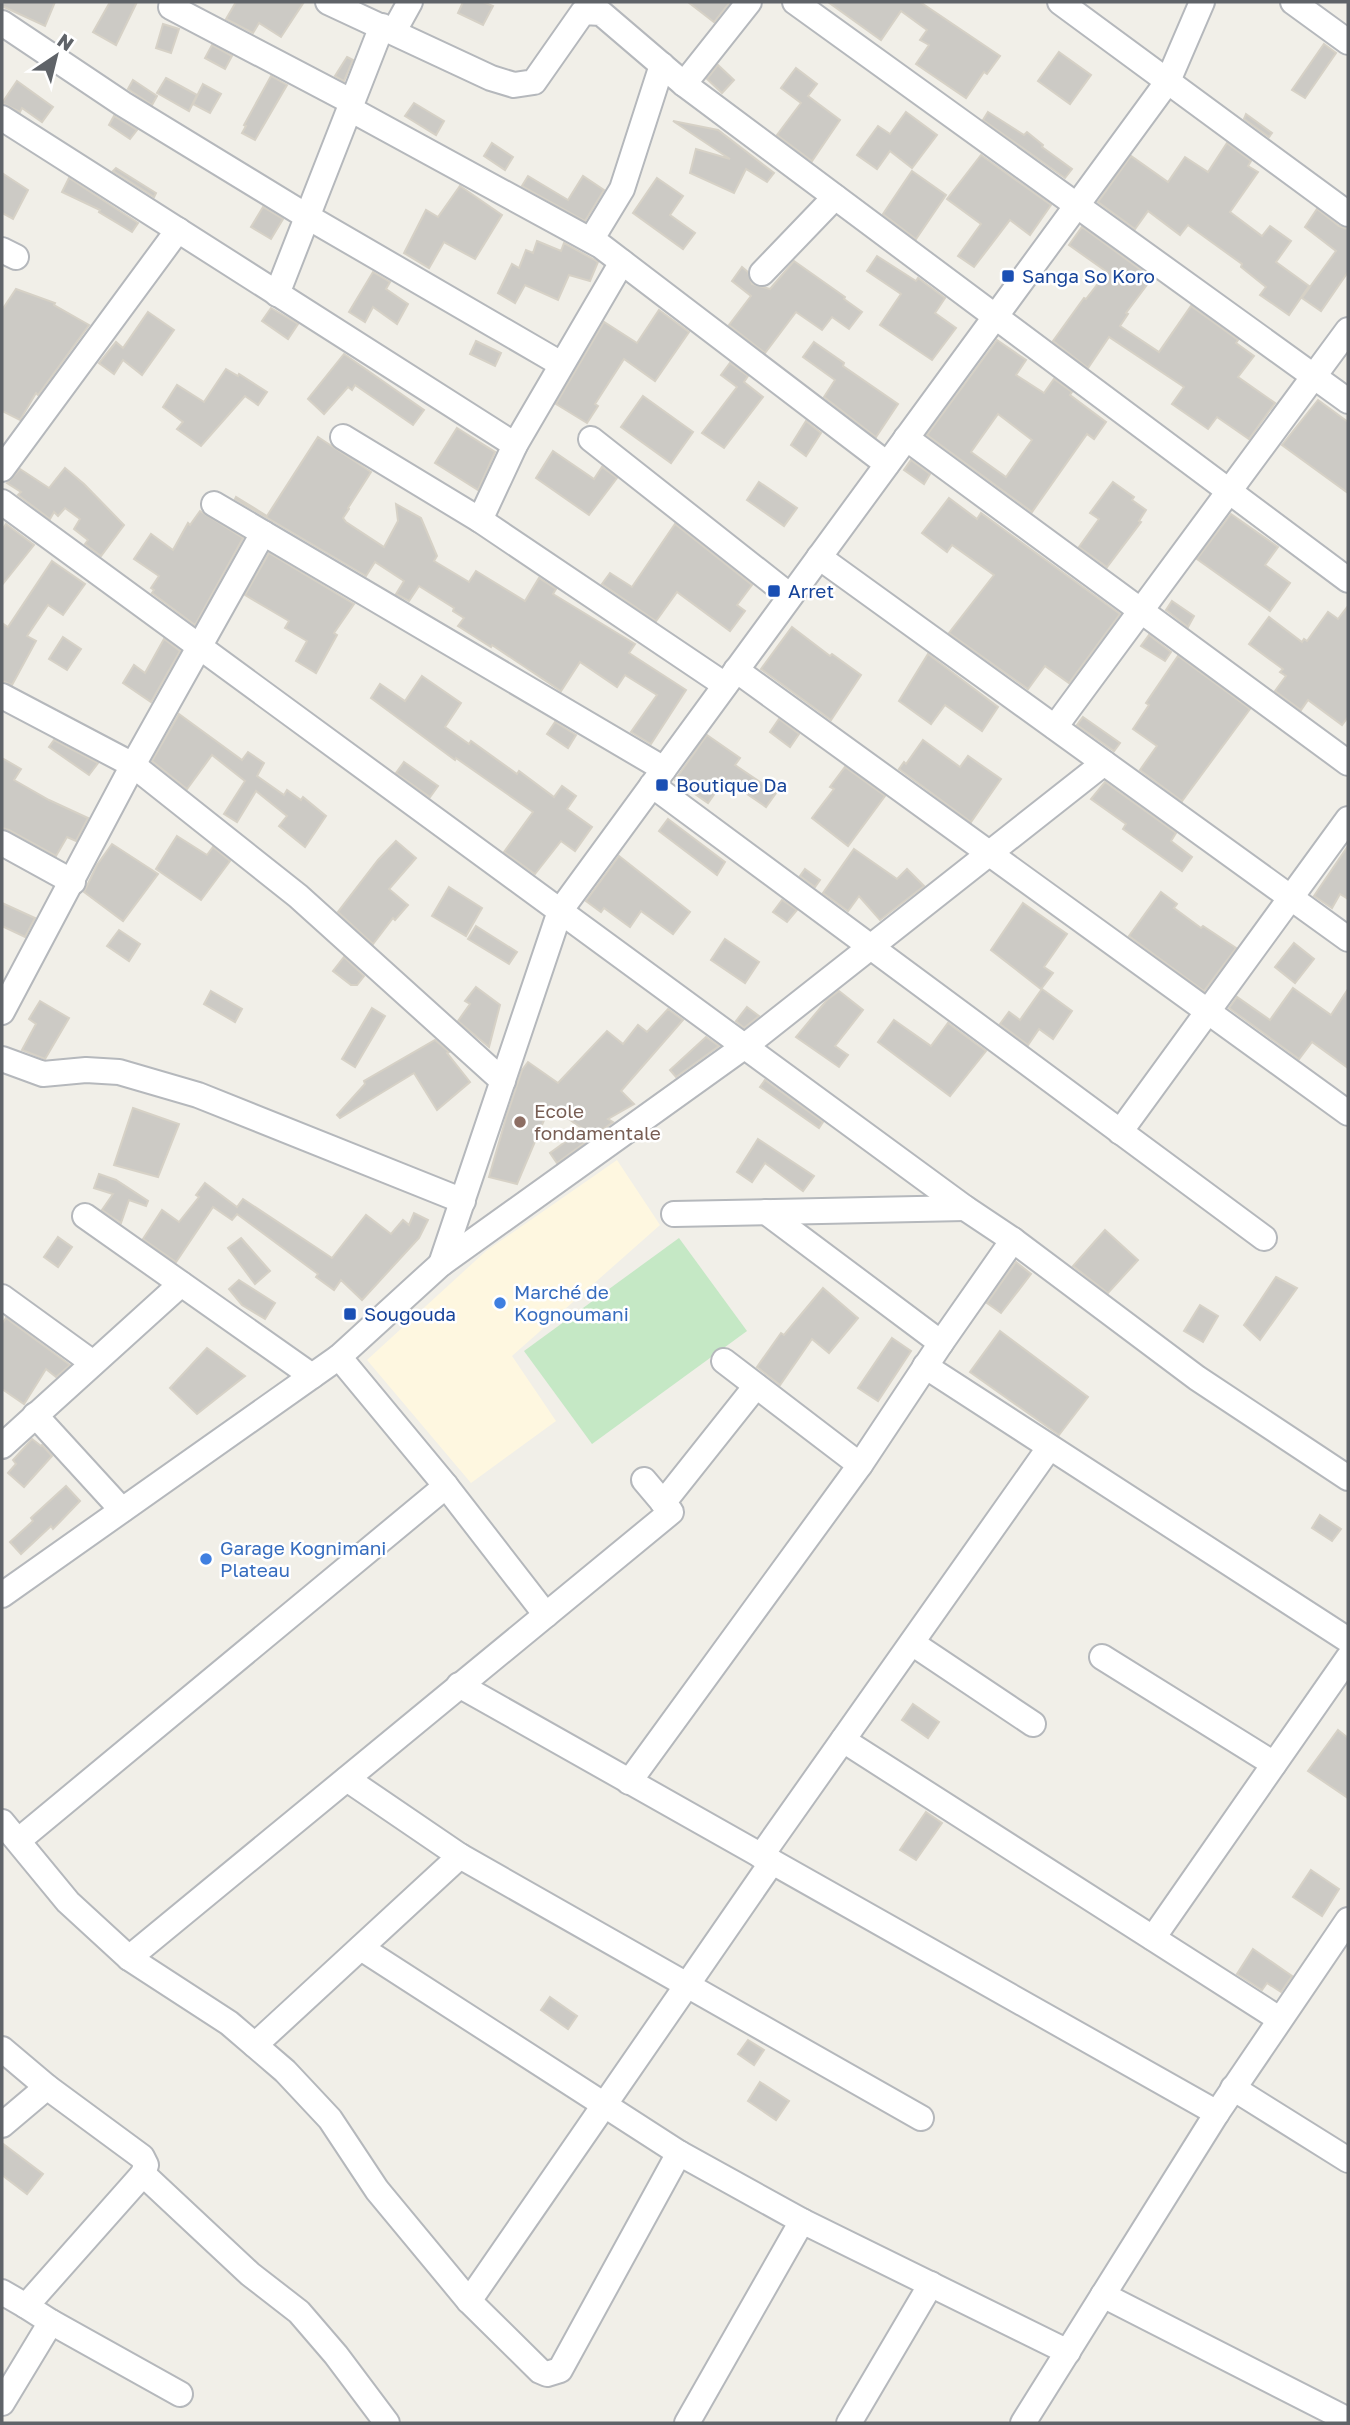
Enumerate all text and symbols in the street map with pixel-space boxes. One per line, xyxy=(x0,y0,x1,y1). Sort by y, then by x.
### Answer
north arrow xyxy=(21,21,91,91)
text: N xyxy=(54,28,79,55)
place label: Sanga So Koro xyxy=(1022,264,1155,287)
marker: Sanga So Koro xyxy=(1000,268,1016,284)
place label: Arret xyxy=(788,579,834,602)
marker: Arret xyxy=(766,583,782,599)
place label: Boutique Da xyxy=(676,773,787,796)
marker: Boutique Da xyxy=(654,777,670,793)
place label: Ecole fondamentale xyxy=(534,1099,661,1144)
marker: Ecole fondamentale xyxy=(512,1114,528,1130)
place label: Marché de Kognoumani xyxy=(514,1280,629,1325)
marker: Marché de Kognoumani xyxy=(492,1295,508,1311)
place label: Sougouda xyxy=(364,1302,456,1325)
marker: Sougouda xyxy=(342,1306,358,1322)
place label: Garage Kognimani Plateau xyxy=(220,1536,386,1581)
marker: Garage Kognimani Plateau xyxy=(198,1551,214,1567)

